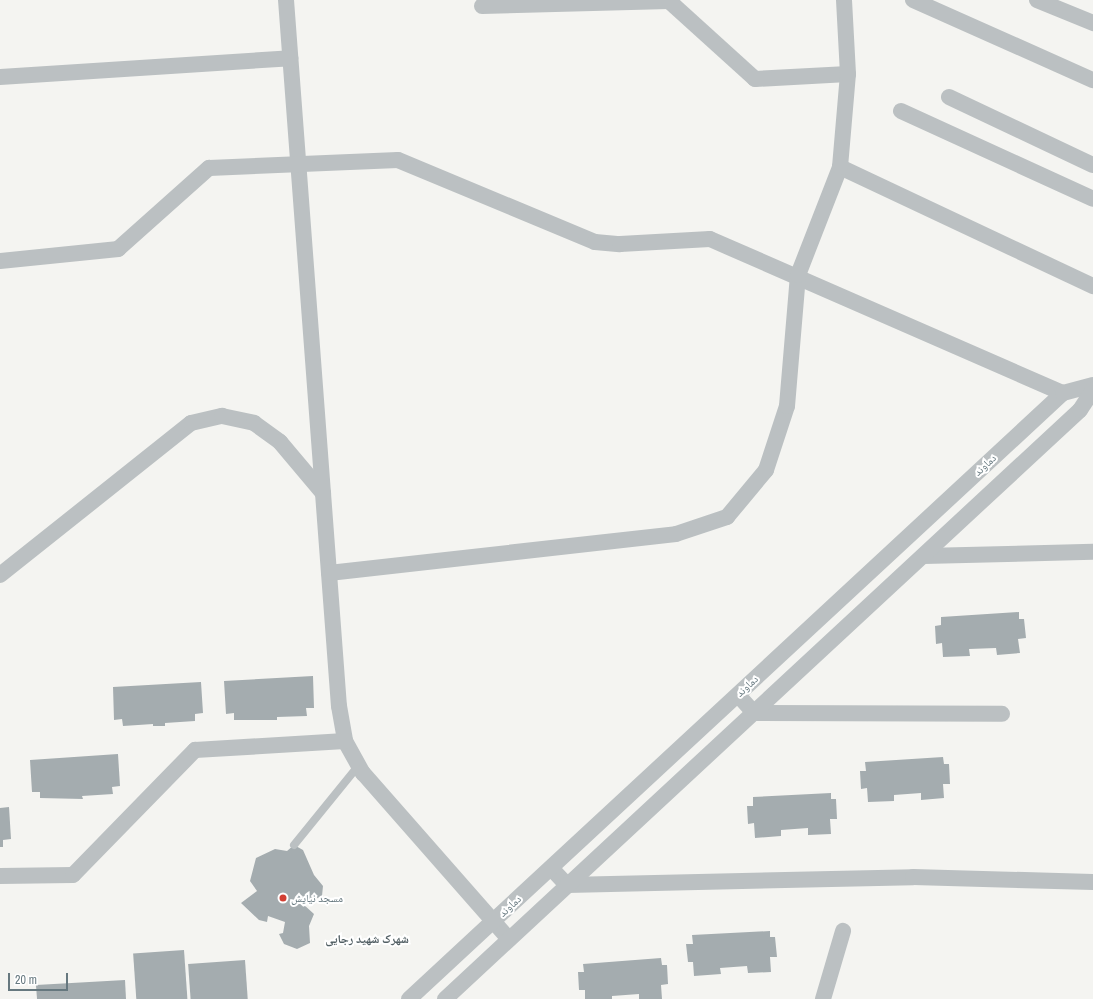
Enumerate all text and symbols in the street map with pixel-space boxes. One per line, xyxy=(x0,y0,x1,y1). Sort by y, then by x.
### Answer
street label: دماوند xyxy=(971,451,999,479)
street label: دماوند xyxy=(733,672,761,700)
place label: مسجد نیایش xyxy=(291,891,343,905)
street label: دماوند xyxy=(496,892,524,920)
marker: مسجد نیایش xyxy=(278,893,288,903)
district label: شهرک شهید رجایی xyxy=(325,933,409,947)
scale bar xyxy=(10,965,70,991)
text: 20 m xyxy=(15,972,37,988)

